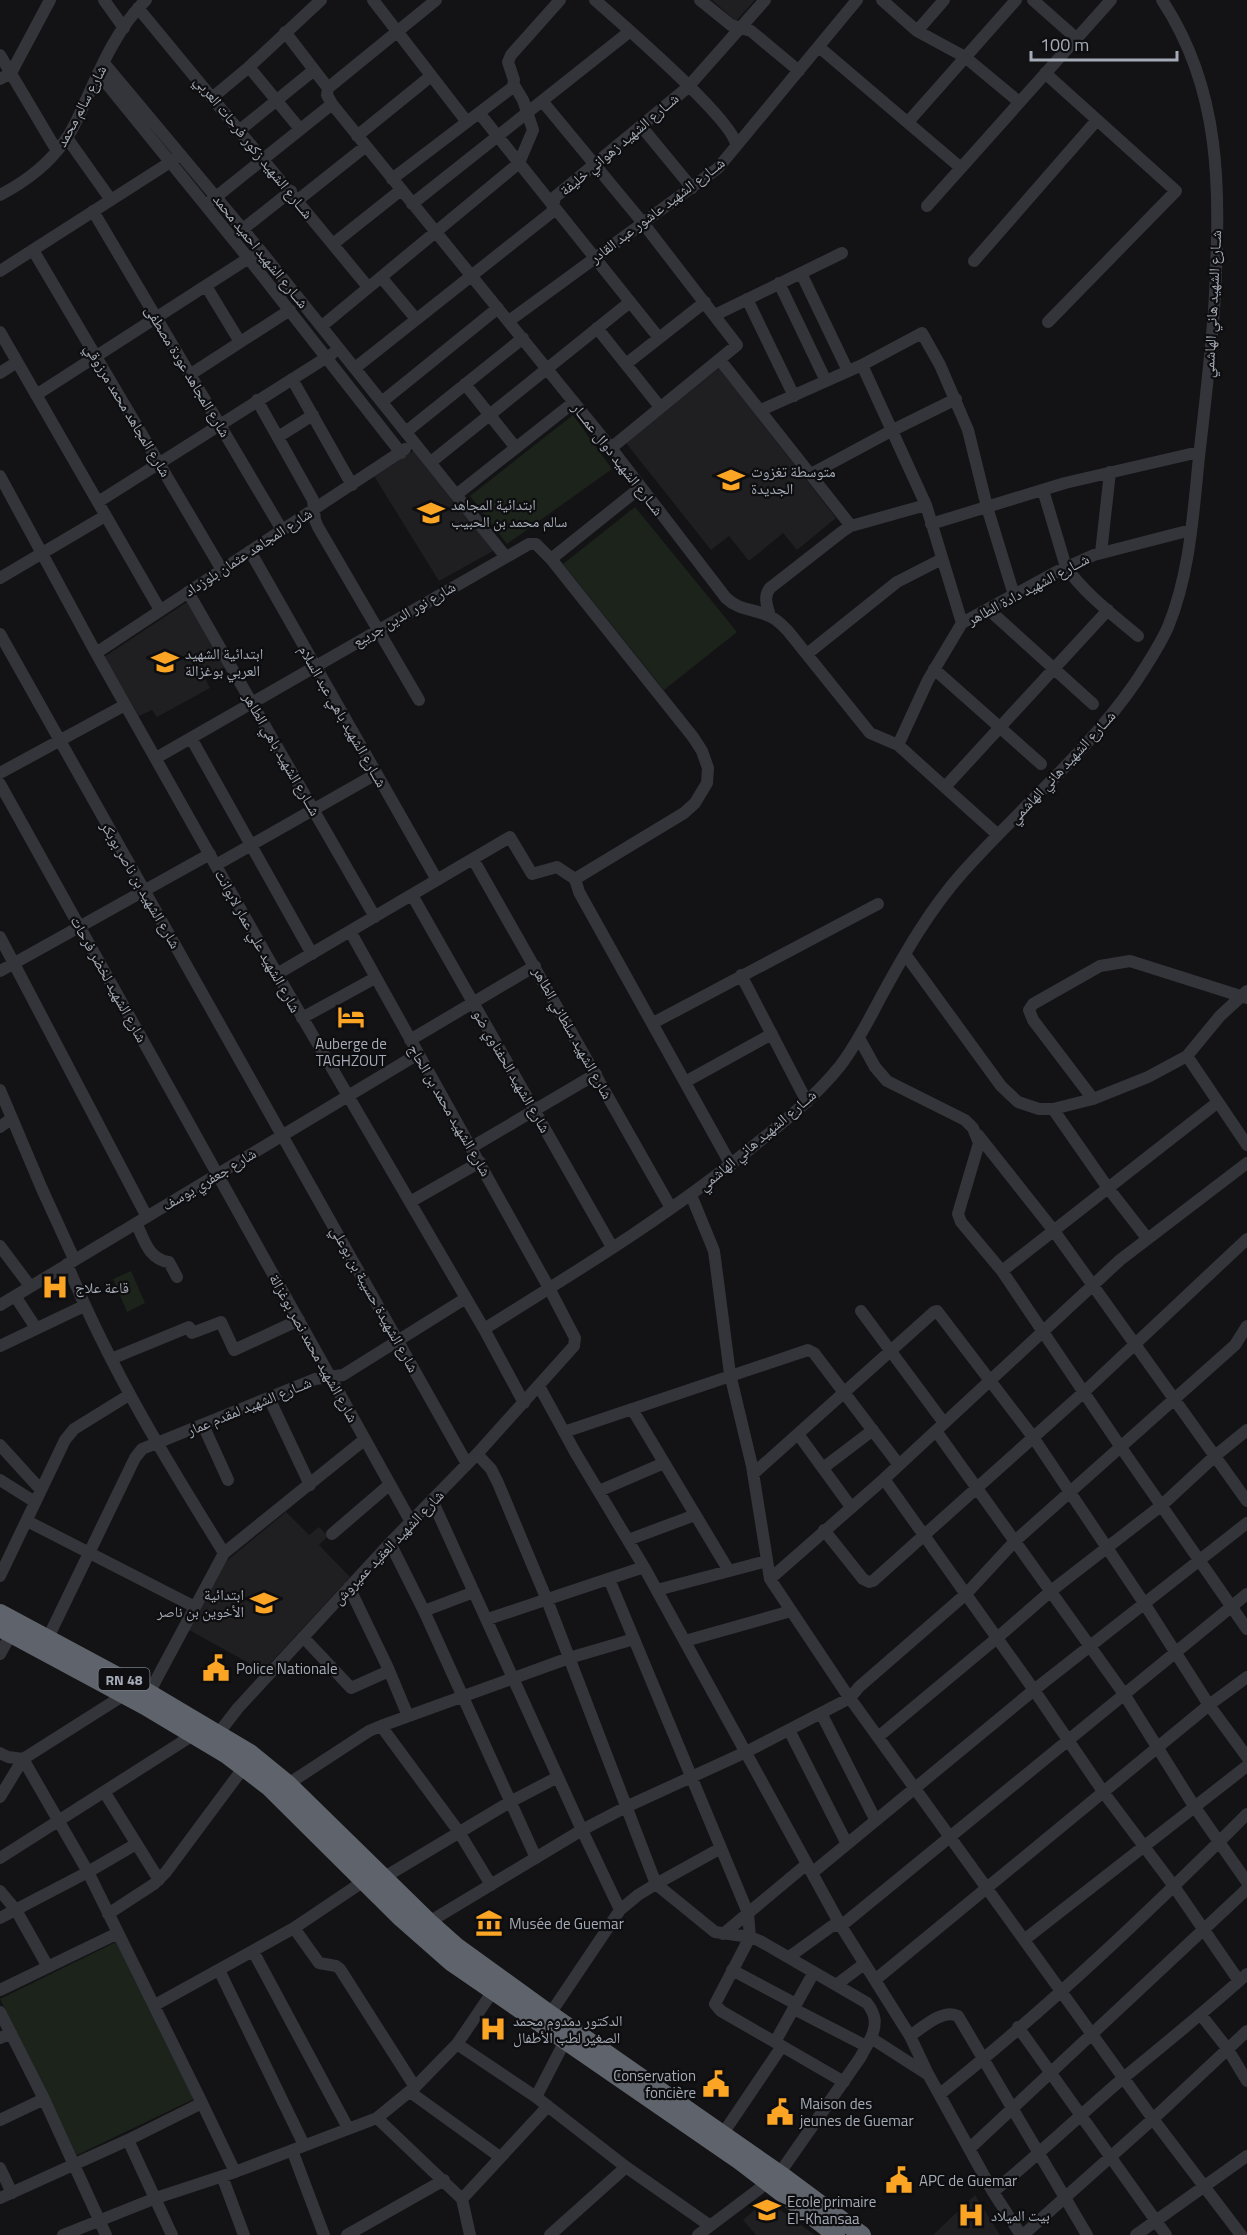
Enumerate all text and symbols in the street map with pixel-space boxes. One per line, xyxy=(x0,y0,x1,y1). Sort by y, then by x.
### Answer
scale bar xyxy=(1031,24,1176,62)
text: 100 m xyxy=(1040,31,1089,58)
street label: شارع سالم محمد xyxy=(50,61,112,151)
street label: شــارع الشهيد زكور فرحات العربي xyxy=(188,70,319,224)
street label: شــارع الشهيد زهواني خليفة xyxy=(554,87,684,201)
street label: شــارع الشهيد عاشور عبد القادر xyxy=(584,151,730,269)
street label: شــارع الشهيد احميد محمد xyxy=(208,189,315,313)
street label: شــارع الشهيد هاني الهاشمي xyxy=(1197,229,1228,379)
street label: شارع المجاهد عودة مصطفى xyxy=(139,300,237,442)
street label: شارع المجاهد محمد مرزوقي xyxy=(78,339,177,482)
street label: شــارع الشهيد دوال عمـــار xyxy=(566,397,670,521)
place label: متوسطة تغزوت الجديدة xyxy=(751,460,836,500)
school or university icon: متوسطة تغزوت الجديدة xyxy=(716,465,746,495)
place label: ابتدائية المجاهد سالم محمد بن الحبيب xyxy=(451,493,568,533)
school or university icon: ابتدائية المجاهد سالم محمد بن الحبيب xyxy=(416,498,446,528)
street label: شارع المجاهد عثمان بلوزداد xyxy=(180,502,317,602)
street label: شــارع الشهيد دادة الطاهر xyxy=(962,547,1093,631)
street label: شارع نور الدين جريبع xyxy=(348,575,460,653)
street label: شــارع الشهيد باهي عبد السلام xyxy=(292,641,393,792)
place label: ابتدائية الشهيد العربي بوغزالة xyxy=(185,642,263,682)
school or university icon: ابتدائية الشهيد العربي بوغزالة xyxy=(150,647,180,677)
street label: شــارع الشهيد باهي الطاهر xyxy=(236,687,327,821)
street label: شــارع الشهيد هاني الهاشمي xyxy=(1003,705,1122,830)
street label: شارع الشهيد بن ناصر بوبكر xyxy=(95,816,187,953)
street label: شارع الشهيد علي عمار لابوانت xyxy=(208,865,307,1017)
street label: شارع الشهيد لخضر فرحات xyxy=(65,912,153,1047)
street label: شارع الشهيد سلطاني الطاهر xyxy=(526,962,619,1104)
hotel icon: Auberge de TAGHZOUT xyxy=(336,1002,366,1032)
street label: شارع الشهيد الحفناوي ضو xyxy=(467,1005,557,1138)
place label: Auberge de TAGHZOUT xyxy=(315,1032,387,1072)
street label: شارع الشهيد محمد بن الحاج xyxy=(403,1039,497,1181)
street label: شــارع الشهيد هاني الهاشمي xyxy=(693,1084,822,1197)
street label: شارع جعفري يوسف xyxy=(158,1142,261,1217)
street label: شارع الشهيدة حسيبة بن بوعلي xyxy=(324,1222,425,1377)
street label: شارع الشهيد محمد نصر بوغزالة xyxy=(263,1269,365,1427)
hospital icon: قاعة علاج xyxy=(40,1272,70,1302)
place label: قاعة علاج xyxy=(75,1276,129,1299)
street label: شــارع الشهيد لمقدم عمار xyxy=(182,1370,315,1442)
street label: شارع الشهيد العقيد عميروش xyxy=(327,1484,449,1610)
place label: ابتدائية الأخوين بن ناصر xyxy=(156,1583,244,1623)
school or university icon: ابتدائية الأخوين بن ناصر xyxy=(249,1588,279,1618)
public building icon: Police Nationale xyxy=(201,1653,231,1683)
place label: Police Nationale xyxy=(236,1657,338,1680)
road number: RN 48 xyxy=(98,1668,150,1690)
museum icon: Musée de Guemar xyxy=(474,1908,504,1938)
place label: Musée de Guemar xyxy=(509,1912,624,1935)
place label: الدكتور دمدوم محمد الصغير لطب الأطفال xyxy=(513,2009,623,2049)
hospital icon: الدكتور دمدوم محمد الصغير لطب الأطفال xyxy=(478,2014,508,2044)
place label: Conservation foncière xyxy=(613,2064,696,2104)
public building icon: Conservation foncière xyxy=(701,2069,731,2099)
place label: Maison des jeunes de Guemar xyxy=(799,2092,914,2132)
public building icon: Maison des jeunes de Guemar xyxy=(765,2097,795,2127)
public building icon: APC de Guemar xyxy=(884,2165,914,2195)
place label: APC de Guemar xyxy=(919,2169,1017,2192)
place label: Ecole primaire El-Khansaa xyxy=(787,2190,876,2230)
school or university icon: Ecole primaire El-Khansaa xyxy=(752,2195,782,2225)
hospital icon: بيت الميلاد xyxy=(956,2200,986,2230)
place label: بيت الميلاد xyxy=(991,2204,1050,2227)

